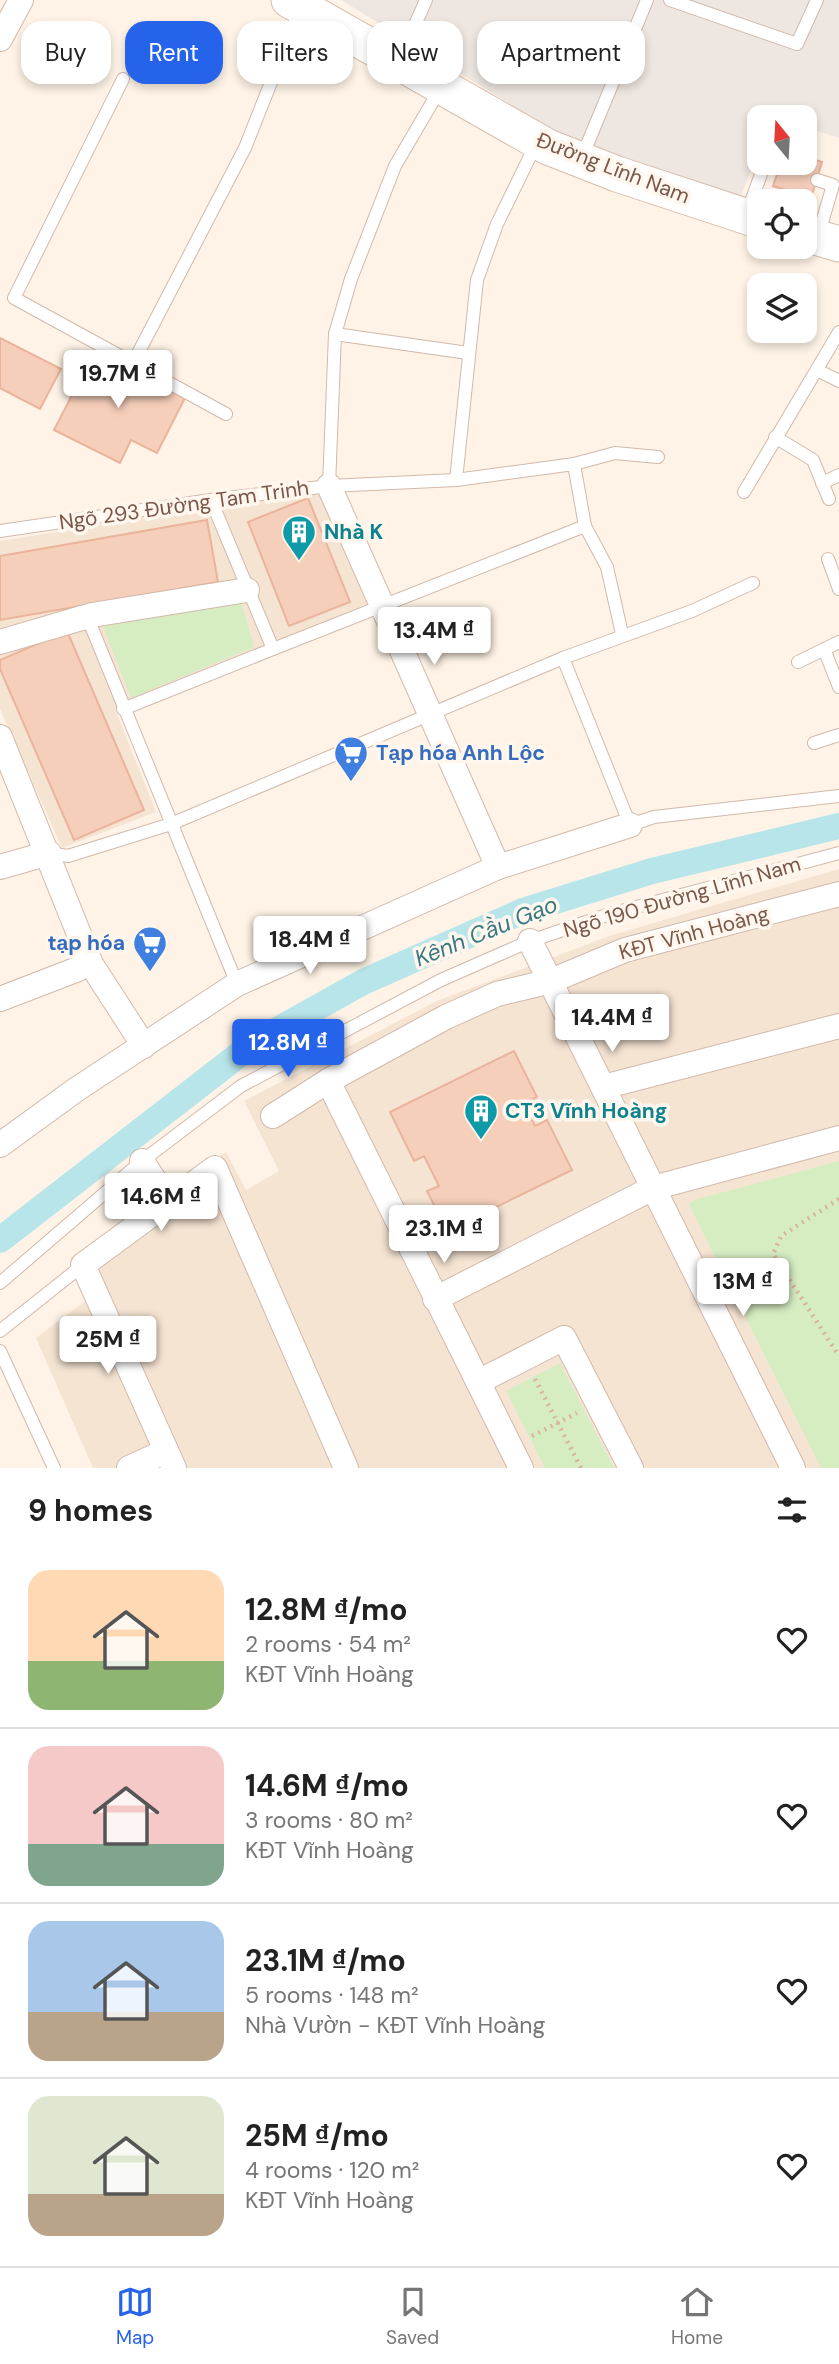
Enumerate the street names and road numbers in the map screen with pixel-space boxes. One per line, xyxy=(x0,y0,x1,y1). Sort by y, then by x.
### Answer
street label: Đường Lĩnh Nam xyxy=(532,126,694,210)
street label: Ngõ 293 Đường Tam Trinh xyxy=(57,474,311,536)
street label: Ngõ 190 Đường Lĩnh Nam xyxy=(560,850,804,944)
street label: KĐT Vĩnh Hoàng xyxy=(616,899,772,966)

